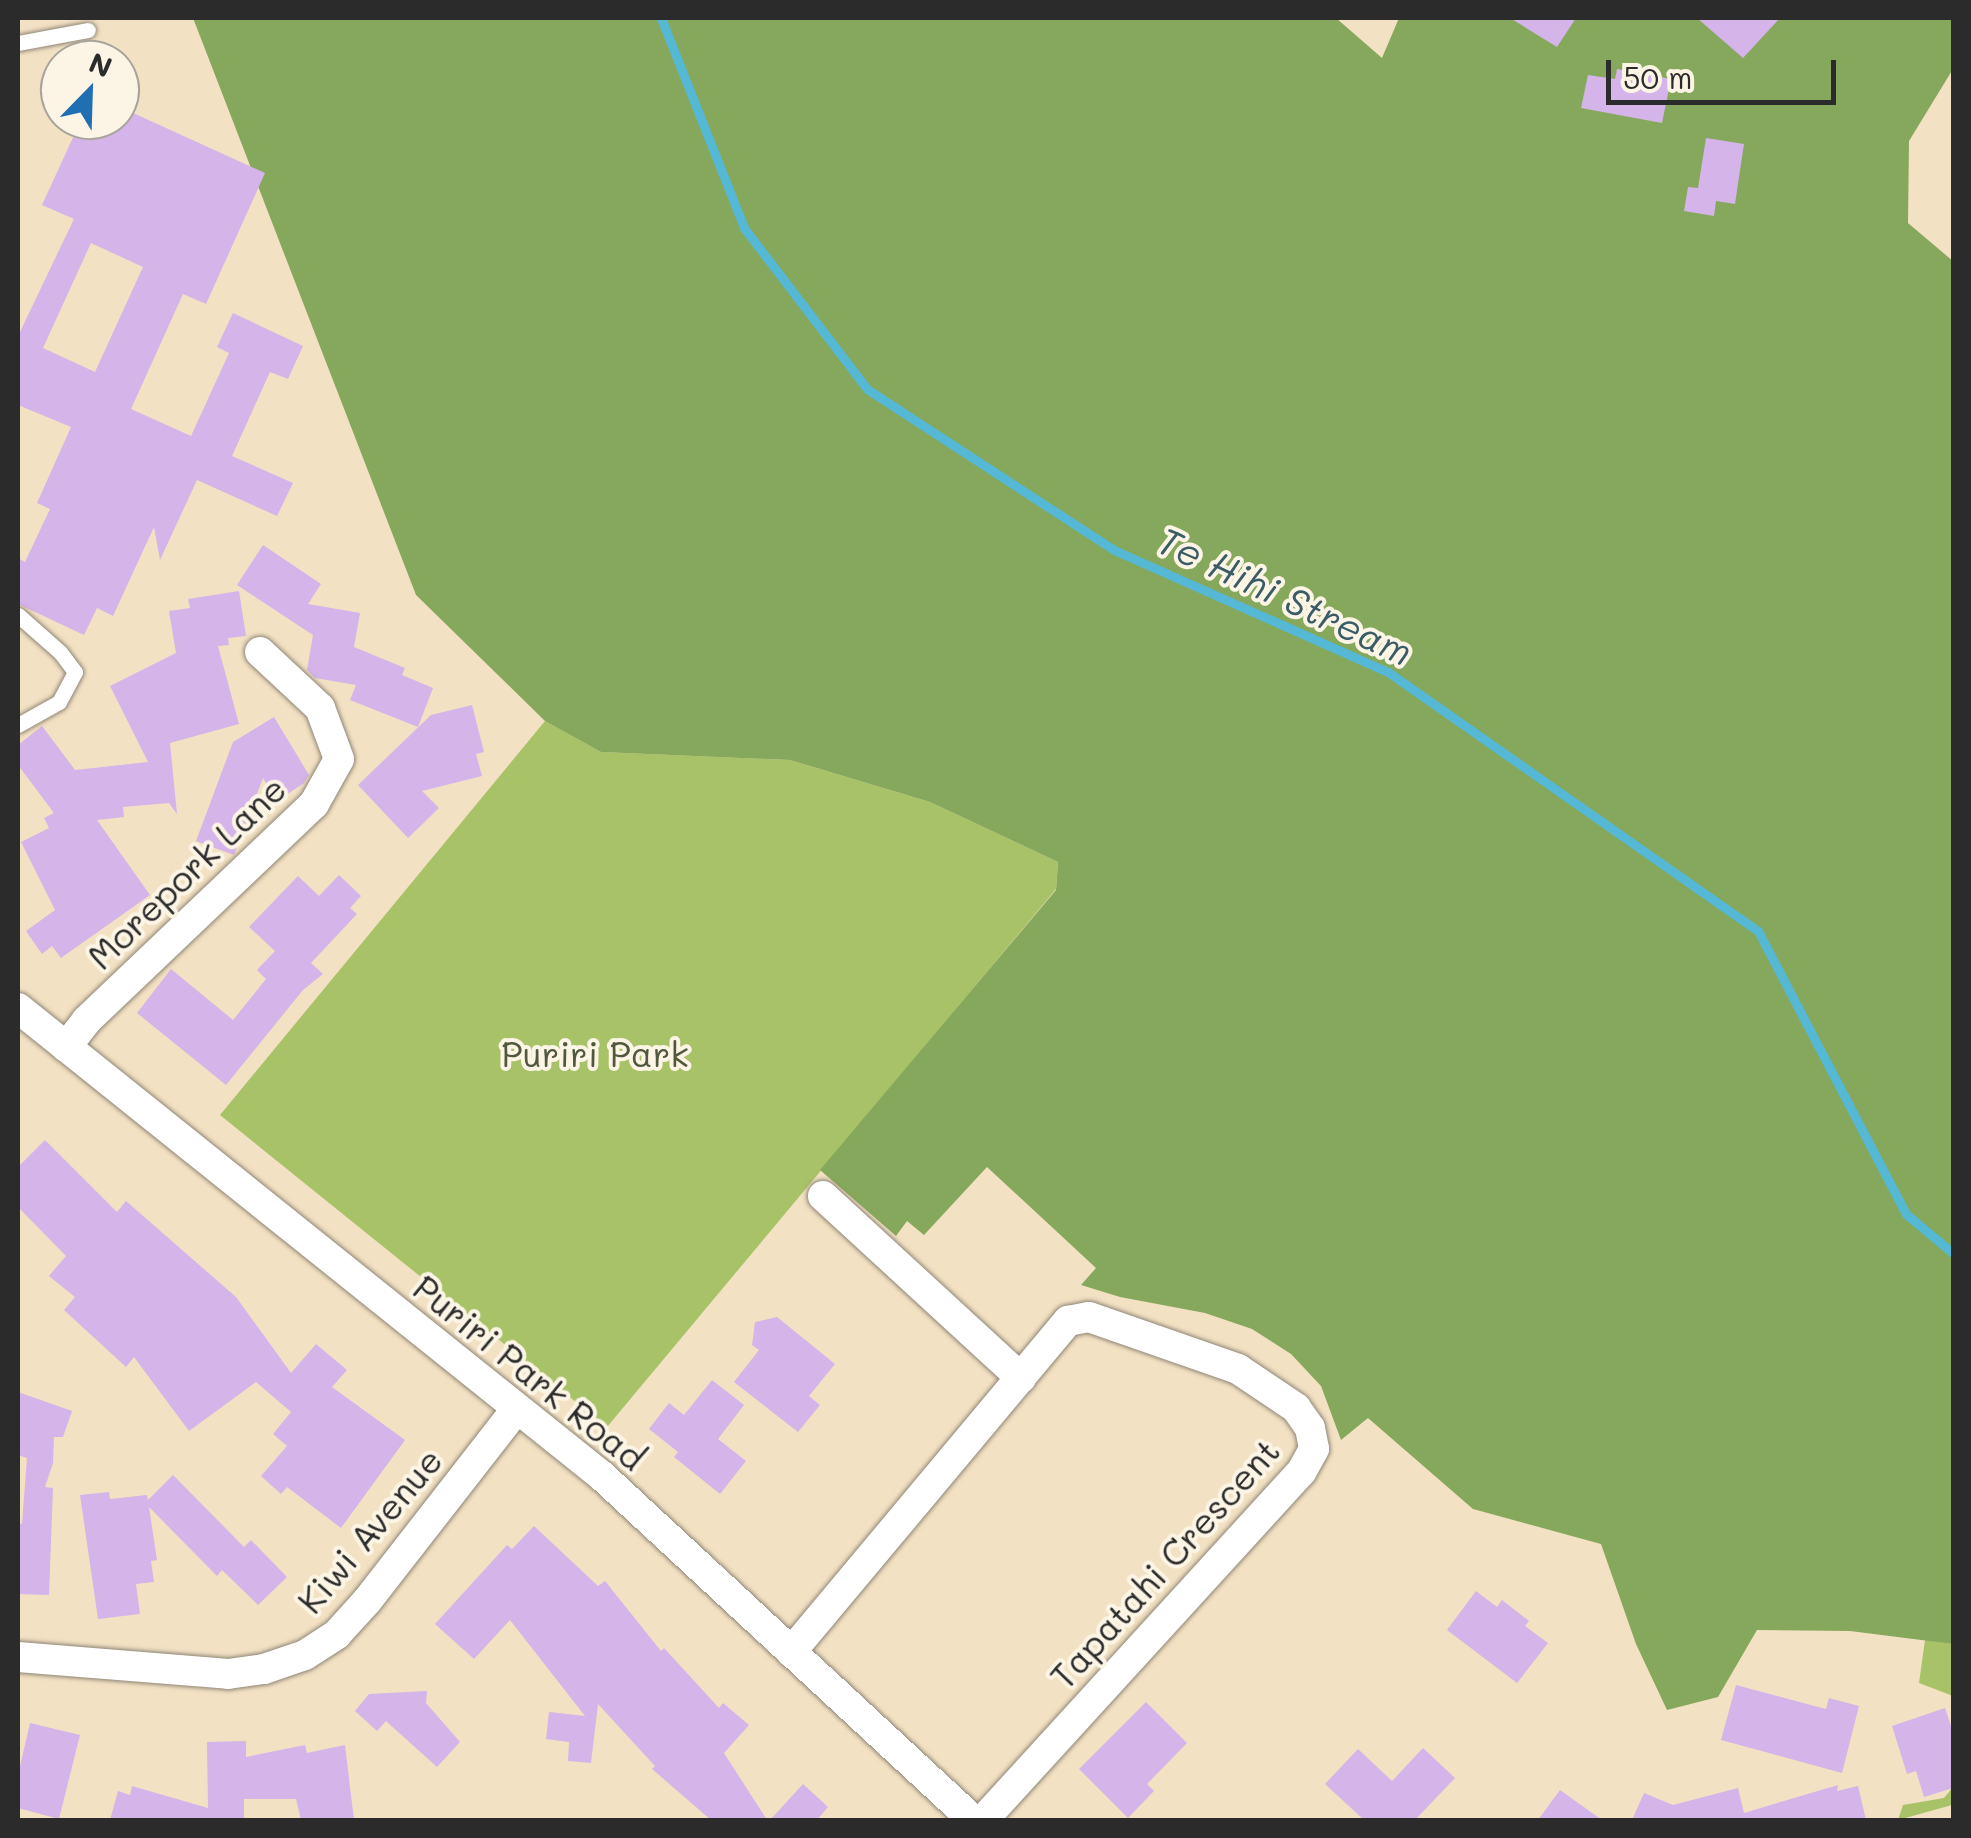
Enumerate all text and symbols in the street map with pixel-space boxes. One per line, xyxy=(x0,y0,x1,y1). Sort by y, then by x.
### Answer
north arrow xyxy=(40,40,140,140)
scale bar xyxy=(1611,40,1841,102)
text: N xyxy=(84,43,118,85)
text: 50 m xyxy=(1623,57,1693,97)
water label: Te Hihi Stream xyxy=(1151,517,1419,675)
street label: Morepork Lane xyxy=(78,767,294,977)
park label: Puriri Park xyxy=(501,1032,689,1074)
street label: Puriri Park Road xyxy=(406,1266,654,1478)
street label: Tapatahi Crescent xyxy=(1041,1429,1287,1697)
street label: Kiwi Avenue xyxy=(288,1439,450,1621)

